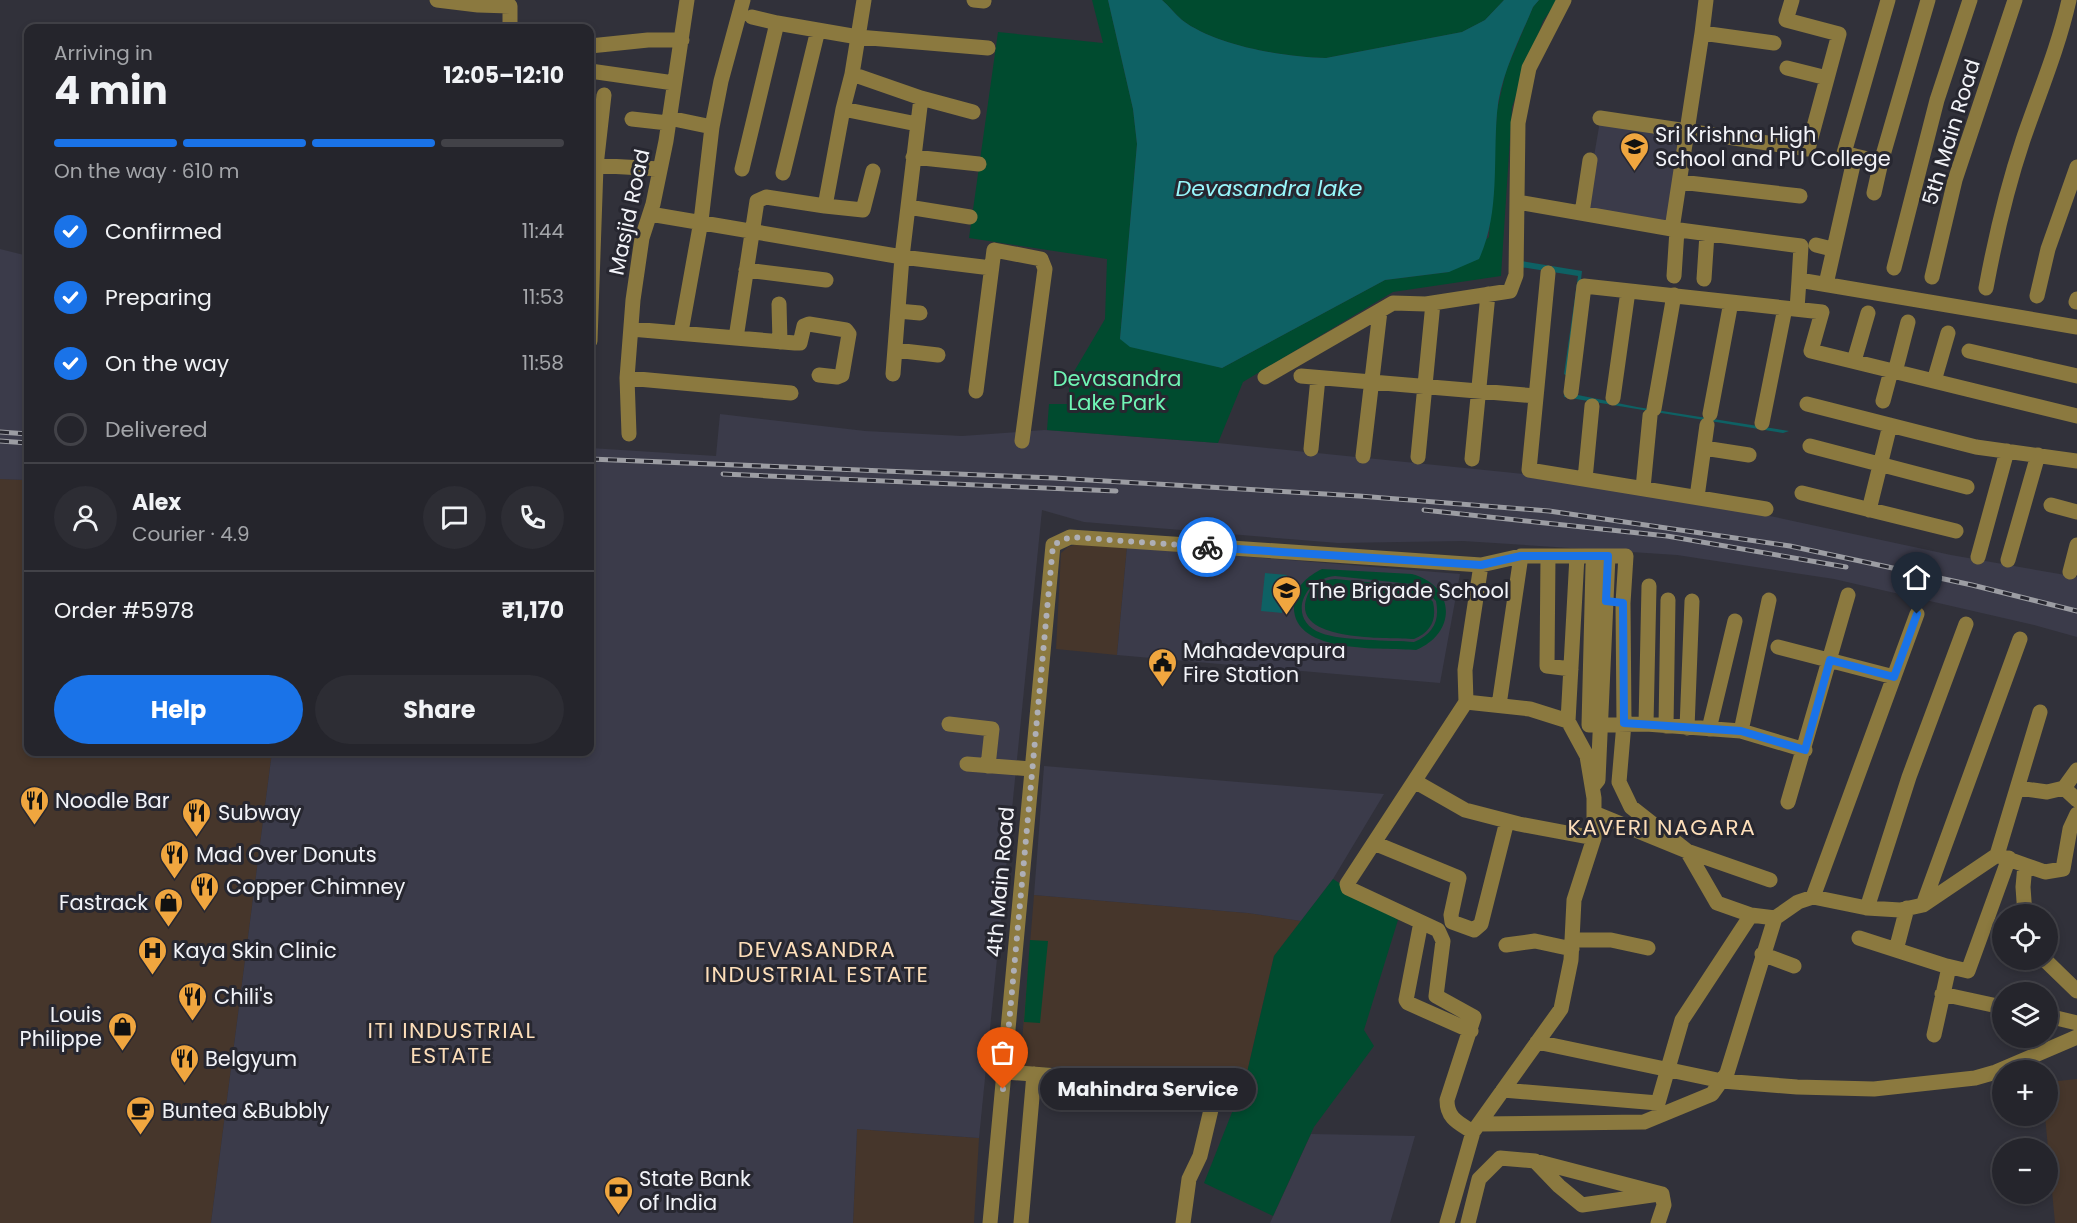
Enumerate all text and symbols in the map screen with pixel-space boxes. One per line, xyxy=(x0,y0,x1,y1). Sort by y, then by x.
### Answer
text: Arriving in xyxy=(54,39,153,67)
street label: 5th Main Road xyxy=(1915,56,1987,208)
text: 12:05–12:10 xyxy=(443,60,564,91)
text: 4 min xyxy=(54,63,168,118)
place label: Sri Krishna High School and PU College xyxy=(1655,120,1891,173)
school or university icon: Sri Krishna High School and PU College xyxy=(1618,130,1650,172)
street label: Masjid Road xyxy=(602,146,656,278)
text: On the way · 610 m xyxy=(54,157,239,185)
water label: Devasandra lake xyxy=(1176,173,1362,204)
icon: check xyxy=(54,215,87,248)
text: Confirmed xyxy=(105,216,222,247)
text: 11:44 xyxy=(522,217,564,245)
icon: check xyxy=(54,281,87,314)
text: Preparing xyxy=(105,282,212,313)
text: 11:53 xyxy=(523,283,564,311)
icon: check xyxy=(54,347,87,380)
text: On the way xyxy=(105,348,229,379)
text: 11:58 xyxy=(522,349,564,377)
park label: Devasandra Lake Park xyxy=(1053,364,1181,417)
text: Delivered xyxy=(105,414,208,445)
button: person xyxy=(54,486,117,549)
button: chat xyxy=(423,486,486,549)
button: phone xyxy=(501,486,564,549)
text: Alex xyxy=(132,487,181,518)
courier xyxy=(1177,517,1237,577)
text: Courier · 4.9 xyxy=(132,520,250,548)
icon: bike xyxy=(1191,531,1224,564)
pin xyxy=(1891,552,1942,614)
icon: home xyxy=(1900,561,1933,594)
school or university icon: The Brigade School xyxy=(1271,574,1303,616)
place label: The Brigade School xyxy=(1308,576,1509,605)
text: Order #5978 xyxy=(54,595,194,626)
text: ₹1,170 xyxy=(502,595,564,626)
place label: Mahadevapura Fire Station xyxy=(1183,636,1346,689)
public building icon: Mahadevapura Fire Station xyxy=(1146,646,1178,688)
button: Help xyxy=(54,675,303,744)
button: Share xyxy=(315,675,564,744)
restaurant icon: Noodle Bar xyxy=(18,784,50,826)
place label: Noodle Bar xyxy=(55,786,170,815)
restaurant icon: Subway xyxy=(181,796,213,838)
place label: Subway xyxy=(218,798,301,827)
street label: 4th Main Road xyxy=(979,806,1021,958)
district label: KAVERI NAGARA xyxy=(1568,812,1756,843)
restaurant icon: Mad Over Donuts xyxy=(159,838,191,880)
place label: Mad Over Donuts xyxy=(196,840,377,869)
restaurant icon: Copper Chimney xyxy=(189,870,221,912)
place label: Copper Chimney xyxy=(226,872,405,901)
shop icon: Fastrack xyxy=(153,886,185,928)
place label: Fastrack xyxy=(59,888,148,917)
map controls xyxy=(1992,904,2058,1204)
button: locate xyxy=(1992,904,2058,970)
hospital icon: Kaya Skin Clinic xyxy=(136,934,168,976)
district label: DEVASANDRA INDUSTRIAL ESTATE xyxy=(705,934,929,990)
place label: Kaya Skin Clinic xyxy=(173,936,337,965)
restaurant icon: Chili's xyxy=(177,980,209,1022)
place label: Chili's xyxy=(214,982,273,1011)
button: layers xyxy=(1992,982,2058,1048)
place label: Louis Philippe xyxy=(19,1000,102,1053)
shop icon: Louis Philippe xyxy=(107,1010,139,1052)
district label: ITI INDUSTRIAL ESTATE xyxy=(368,1015,536,1071)
pin xyxy=(977,1027,1028,1089)
icon: bag xyxy=(986,1036,1019,1069)
restaurant icon: Belgyum xyxy=(168,1042,200,1084)
place label: Belgyum xyxy=(205,1044,297,1073)
button: + xyxy=(1992,1060,2058,1126)
callout: Mahindra Service xyxy=(1039,1068,1255,1110)
text: Mahindra Service xyxy=(1058,1075,1238,1103)
cafe icon: Buntea &Bubbly xyxy=(125,1094,157,1136)
place label: Buntea &Bubbly xyxy=(162,1096,330,1125)
button: − xyxy=(1992,1138,2058,1204)
place label: State Bank of India xyxy=(639,1164,751,1217)
bank icon: State Bank of India xyxy=(602,1174,634,1216)

